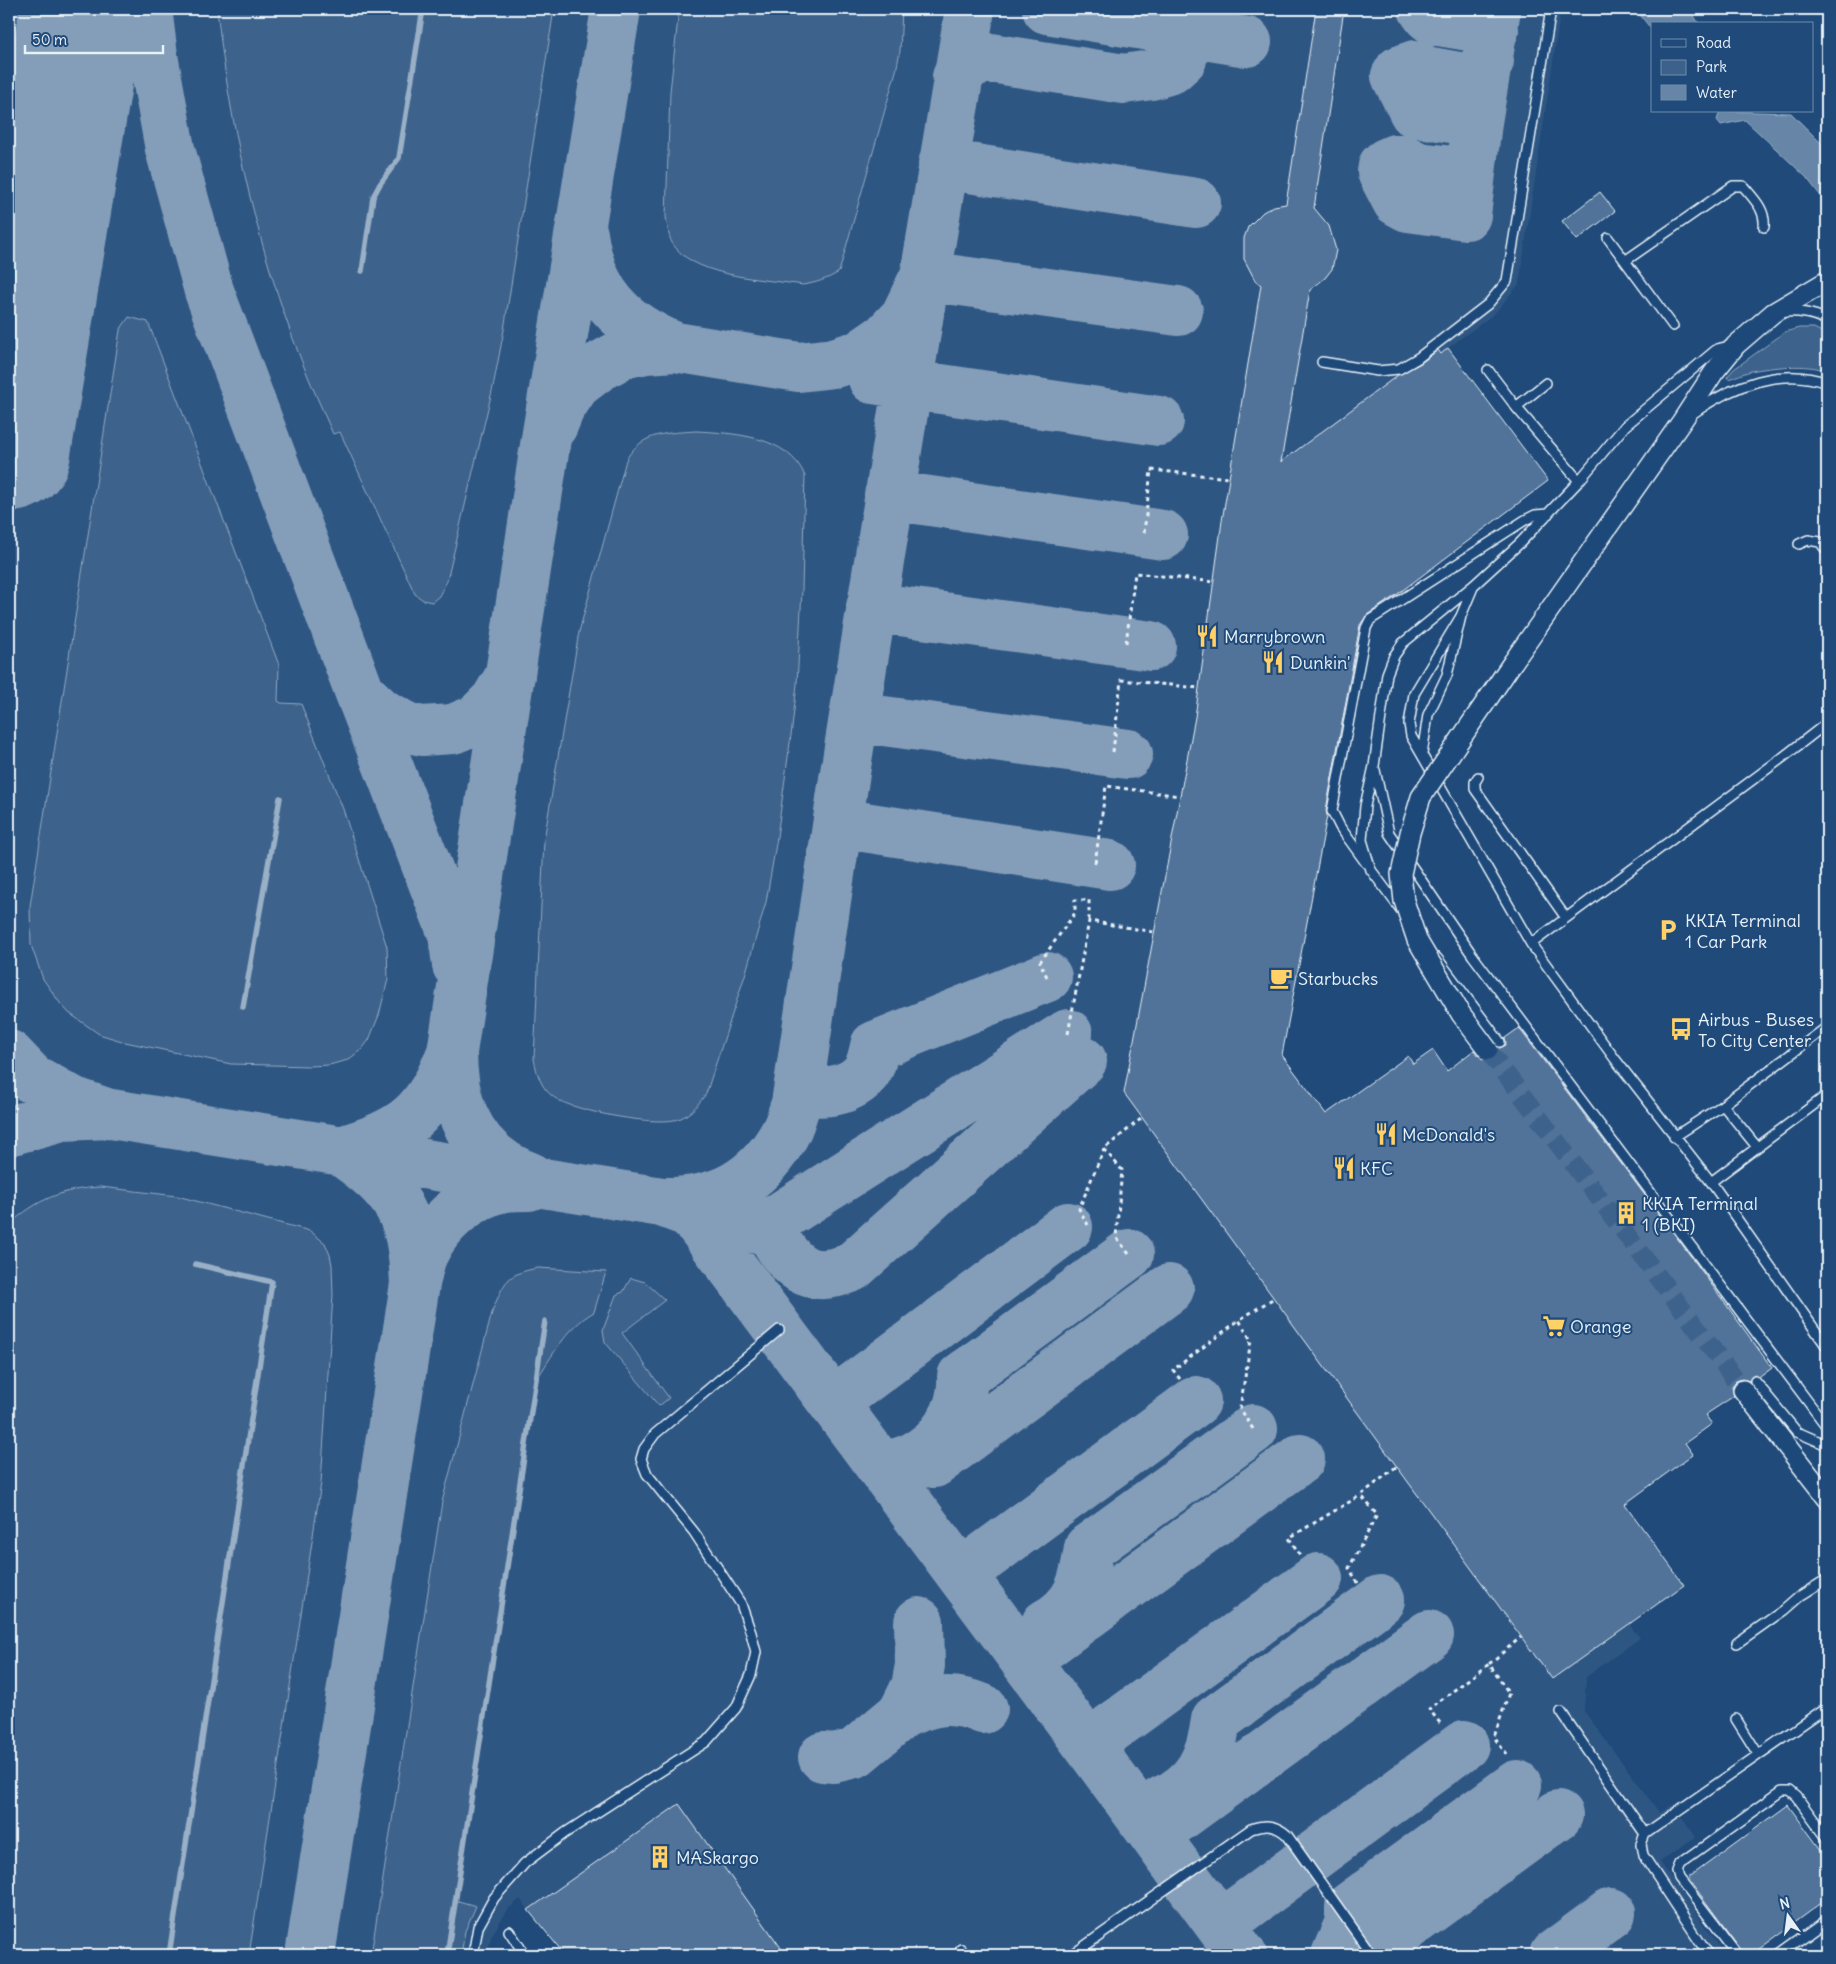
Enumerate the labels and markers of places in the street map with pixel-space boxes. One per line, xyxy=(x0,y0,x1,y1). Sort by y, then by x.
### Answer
restaurant icon: Marrybrown xyxy=(1194,623,1220,649)
place label: Marrybrown xyxy=(1224,625,1325,648)
restaurant icon: Dunkin' xyxy=(1260,649,1286,675)
place label: Dunkin' xyxy=(1290,651,1351,674)
place label: KKIA Terminal 1 Car Park xyxy=(1685,909,1801,953)
parking icon: KKIA Terminal 1 Car Park xyxy=(1655,917,1681,943)
cafe icon: Starbucks xyxy=(1268,965,1294,991)
place label: Starbucks xyxy=(1298,967,1378,990)
place label: Airbus - Buses To City Center xyxy=(1698,1008,1814,1052)
bus stop icon: Airbus - Buses To City Center xyxy=(1668,1016,1694,1042)
restaurant icon: McDonald's xyxy=(1373,1121,1399,1147)
place label: McDonald's xyxy=(1402,1123,1495,1146)
restaurant icon: KFC xyxy=(1331,1155,1357,1181)
place label: KFC xyxy=(1360,1157,1393,1180)
place label: KKIA Terminal 1 (BKI) xyxy=(1642,1192,1758,1236)
building icon: KKIA Terminal 1 (BKI) xyxy=(1613,1200,1639,1226)
supermarket icon: Orange xyxy=(1541,1313,1567,1339)
place label: Orange xyxy=(1570,1315,1632,1338)
building icon: MASkargo xyxy=(647,1844,673,1870)
place label: MASkargo xyxy=(676,1846,759,1869)

